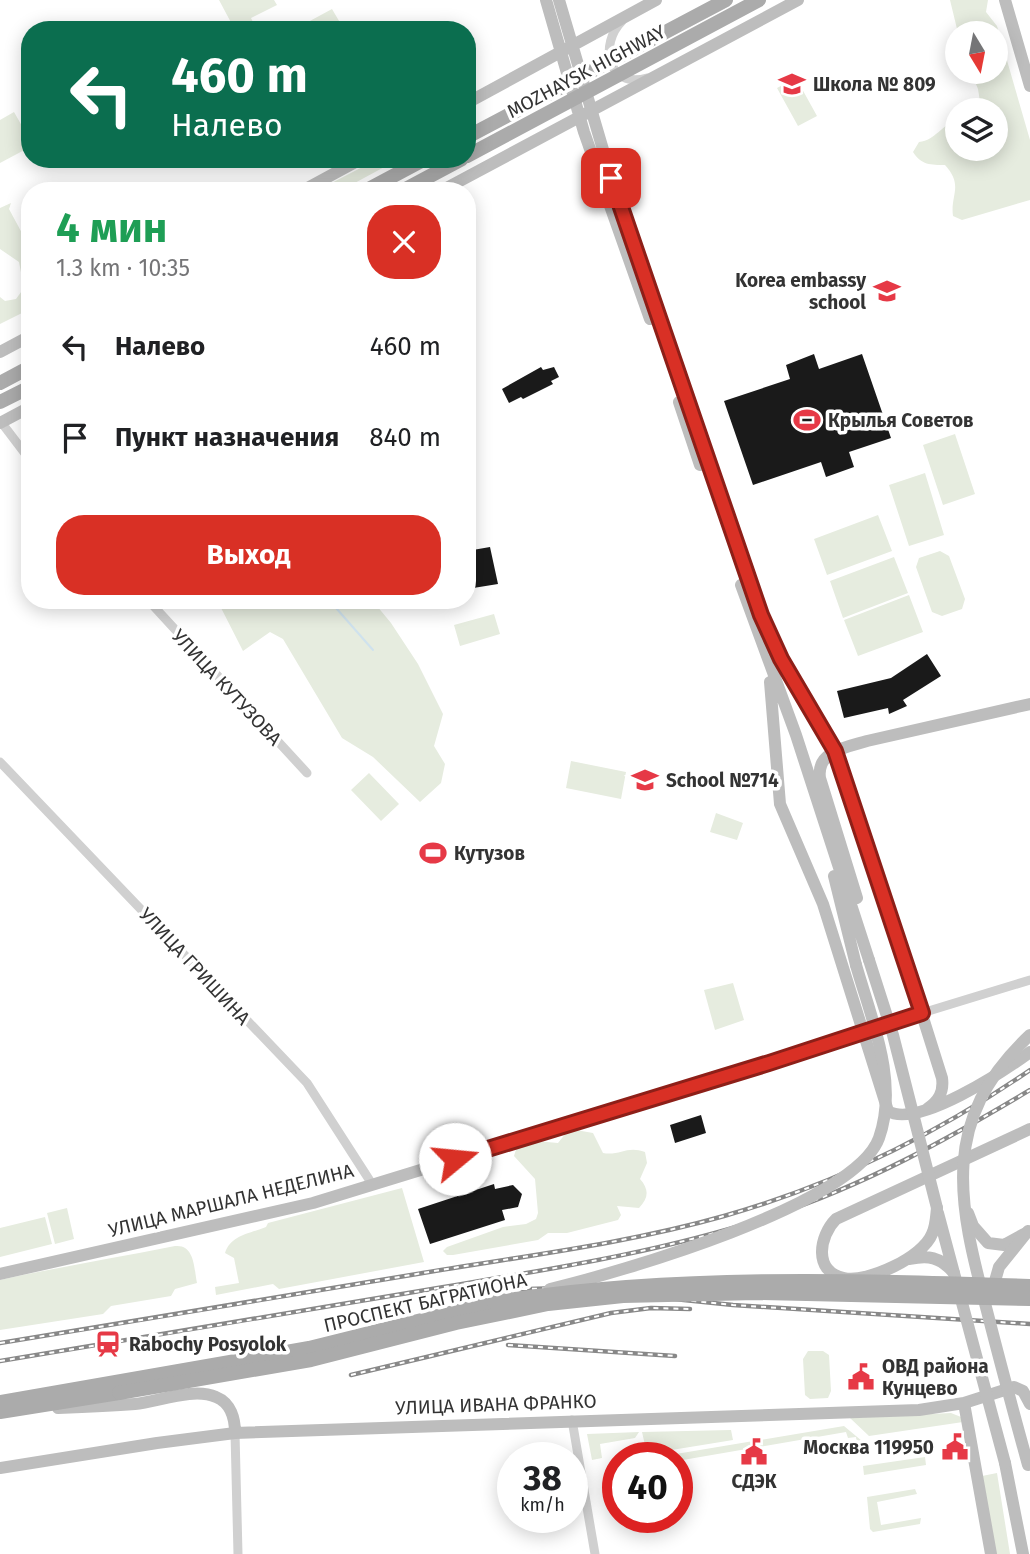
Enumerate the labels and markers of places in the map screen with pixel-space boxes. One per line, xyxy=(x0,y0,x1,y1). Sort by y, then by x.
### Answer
school or university icon: Школа № 809 xyxy=(777,69,807,99)
place label: Школа № 809 xyxy=(813,73,936,96)
pin xyxy=(581,148,641,208)
place label: Korea embassy school xyxy=(735,269,866,314)
school or university icon: Korea embassy school xyxy=(872,276,902,306)
sports icon: Крылья Советов xyxy=(792,405,822,435)
place label: Крылья Советов xyxy=(828,409,974,432)
school or university icon: School №714 xyxy=(630,765,660,795)
place label: School №714 xyxy=(666,769,779,792)
sports icon: Кутузов xyxy=(418,838,448,868)
place label: Кутузов xyxy=(454,842,525,865)
station icon: Rabochy Posyolok xyxy=(93,1329,123,1359)
place label: Rabochy Posyolok xyxy=(129,1333,287,1356)
place label: ОВД района Кунцево xyxy=(882,1355,989,1400)
public building icon: ОВД района Кунцево xyxy=(846,1362,876,1392)
public building icon: Москва 119950 xyxy=(940,1432,970,1462)
place label: Москва 119950 xyxy=(803,1436,934,1459)
public building icon: СДЭК xyxy=(739,1437,769,1467)
place label: СДЭК xyxy=(731,1470,777,1493)

